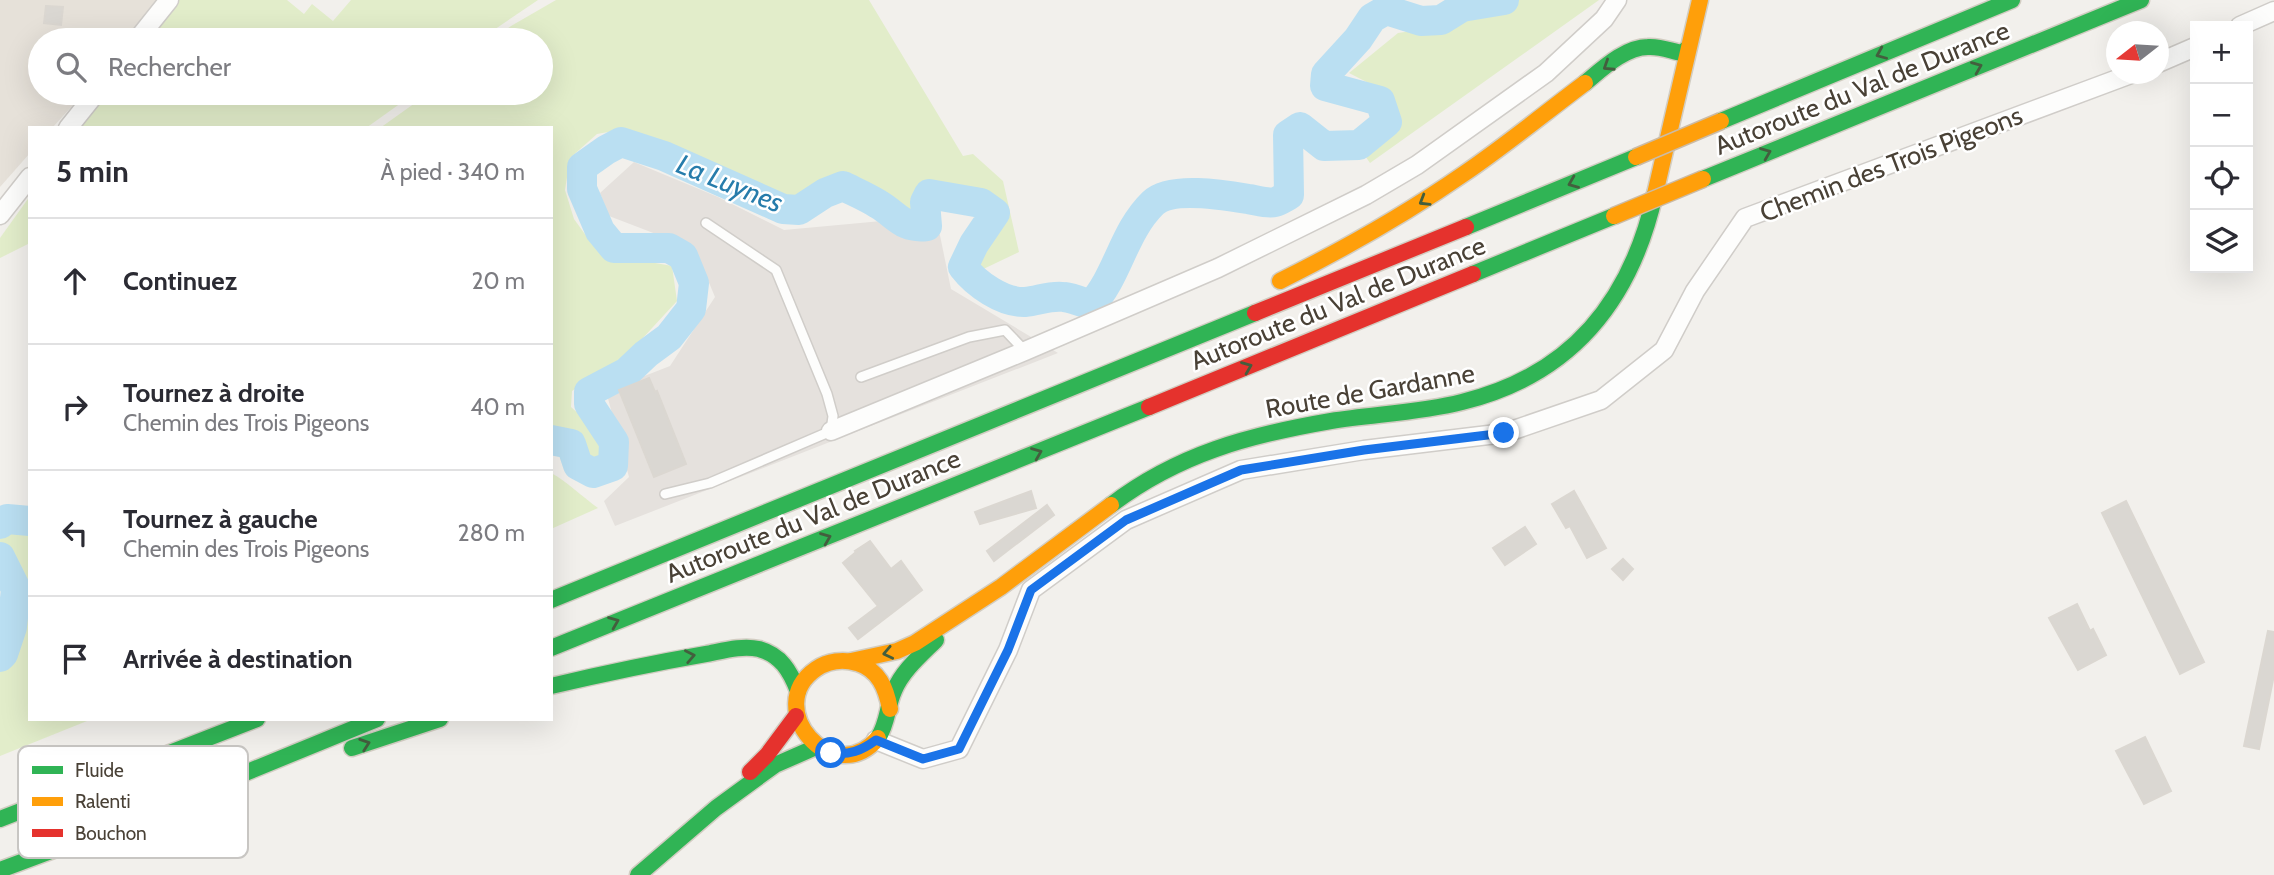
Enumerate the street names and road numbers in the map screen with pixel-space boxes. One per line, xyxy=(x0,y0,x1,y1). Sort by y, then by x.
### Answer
street label: Autoroute du Val de Durance xyxy=(1710,14,2014,162)
street label: Chemin des Trois Pigeons xyxy=(1755,99,2027,229)
street label: Autoroute du Val de Durance xyxy=(1186,229,1490,377)
street label: Route de Gardanne xyxy=(1263,357,1477,425)
street label: Autoroute du Val de Durance xyxy=(661,442,965,590)

